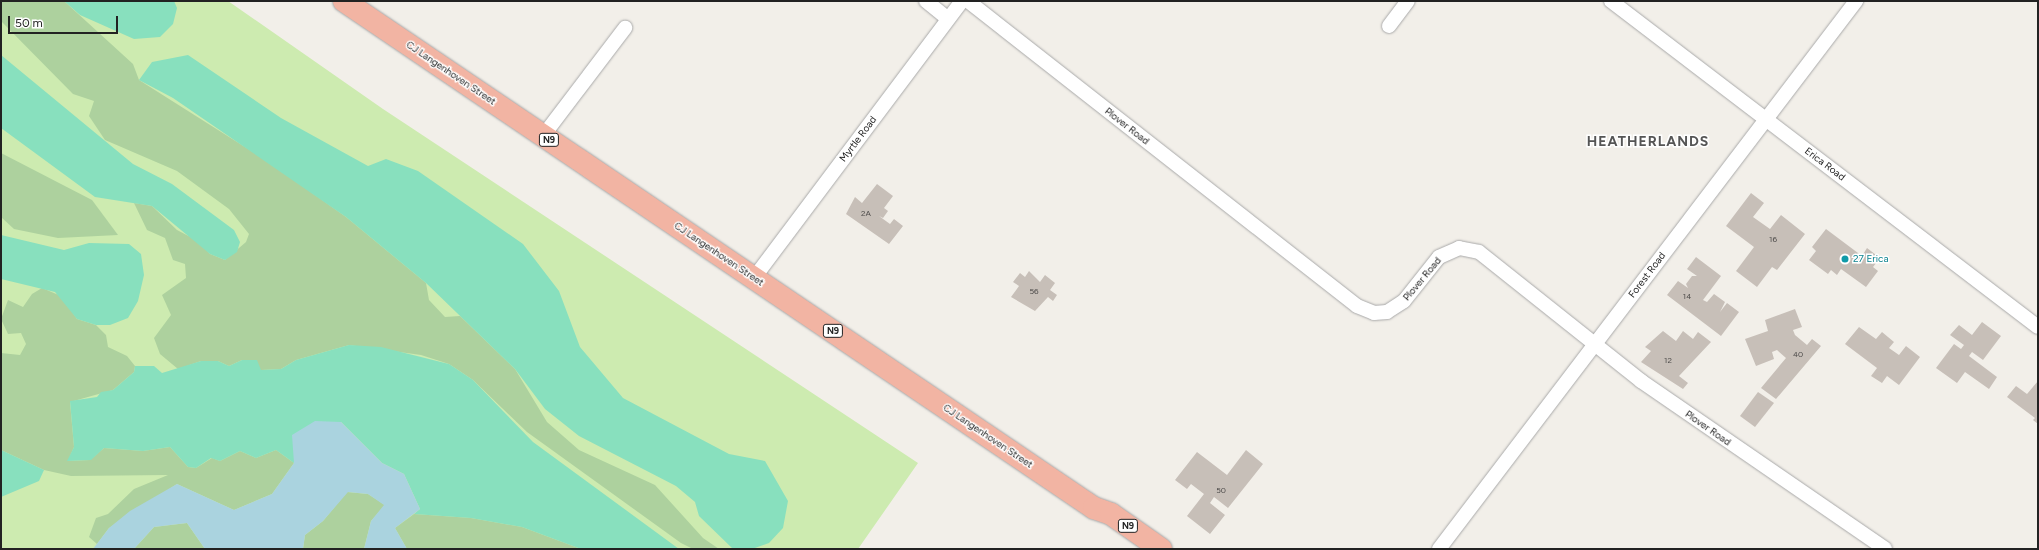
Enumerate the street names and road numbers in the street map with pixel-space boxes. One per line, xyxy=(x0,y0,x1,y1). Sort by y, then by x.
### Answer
street label: CJ Langenhoven Street xyxy=(404,39,498,107)
street label: Plover Road xyxy=(1102,105,1152,147)
street label: Myrtle Road xyxy=(837,114,879,164)
road number: N9 xyxy=(538,133,560,147)
street label: Erica Road xyxy=(1802,145,1848,183)
street label: CJ Langenhoven Street xyxy=(672,220,766,288)
street label: Forest Road xyxy=(1626,250,1668,300)
street label: Plover Road xyxy=(1400,255,1444,303)
road number: N9 xyxy=(822,324,844,338)
street label: CJ Langenhoven Street xyxy=(941,402,1035,470)
street label: Plover Road xyxy=(1683,408,1733,448)
road number: N9 xyxy=(1117,519,1139,533)

